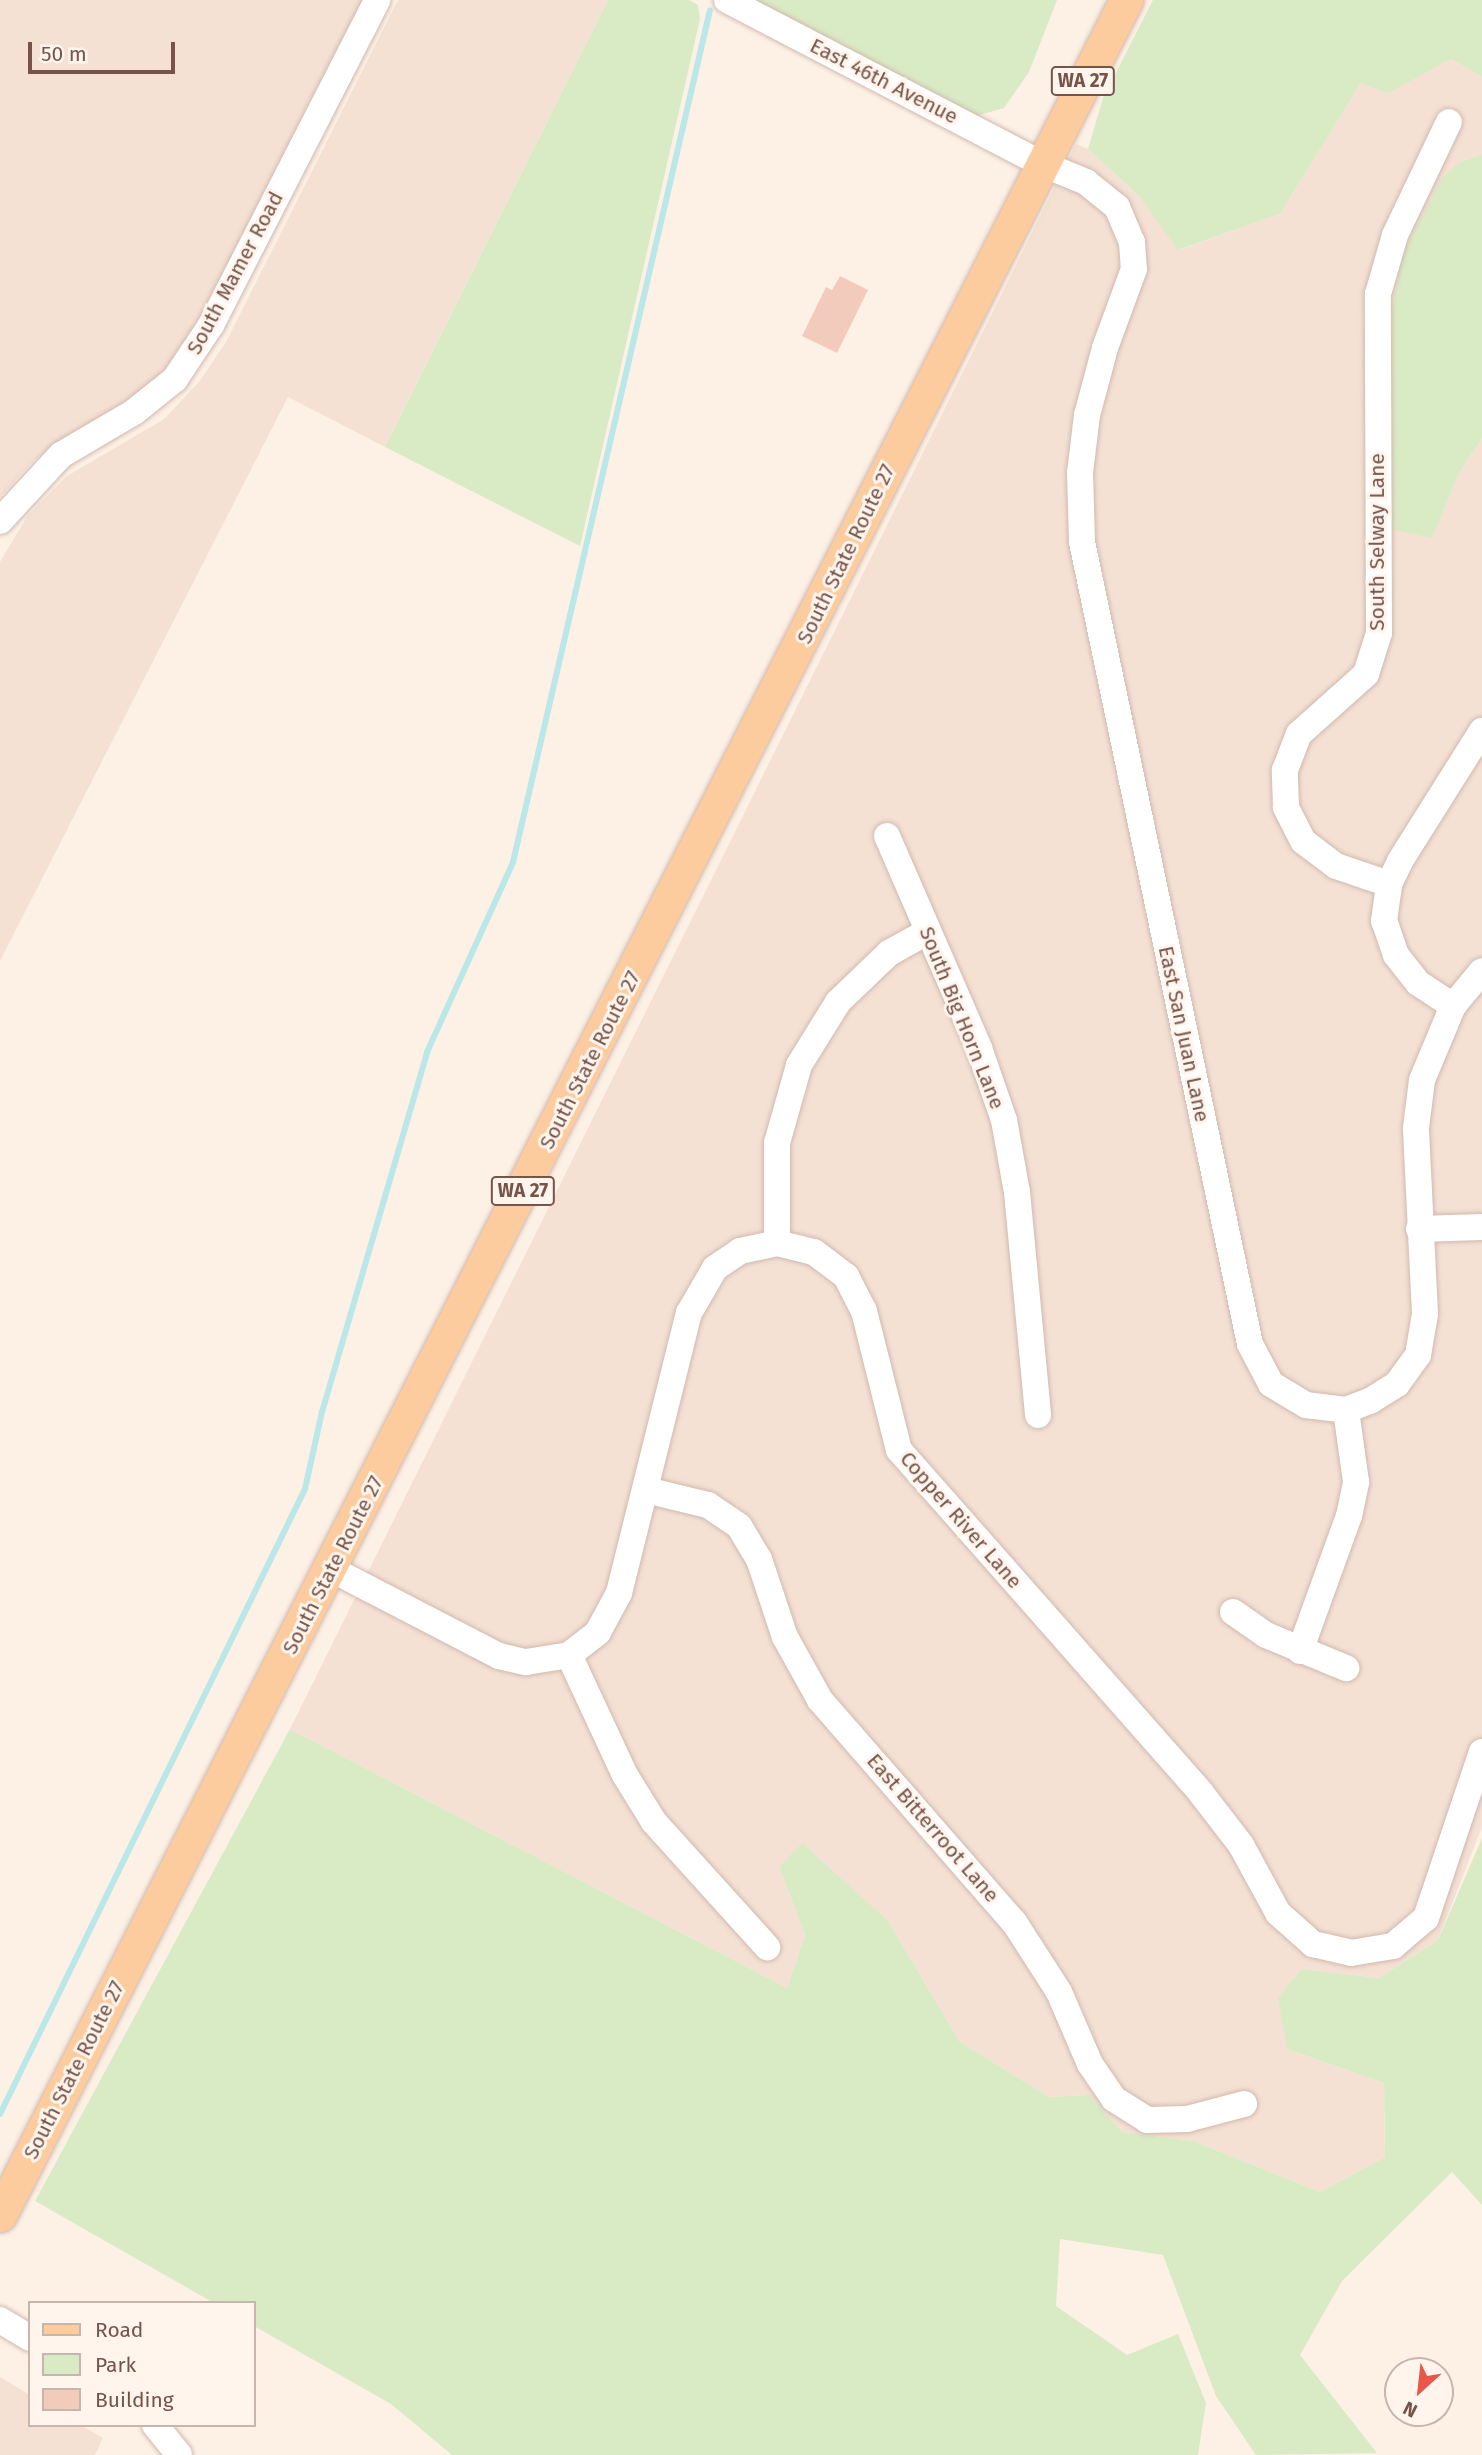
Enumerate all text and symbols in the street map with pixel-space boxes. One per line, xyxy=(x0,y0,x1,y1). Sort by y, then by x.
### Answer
scale bar xyxy=(32,28,178,72)
street label: East 46th Avenue xyxy=(806,33,962,129)
text: 50 m xyxy=(41,41,87,67)
road number: WA 27 xyxy=(1050,66,1116,96)
street label: South Mamer Road xyxy=(181,187,289,359)
street label: South Selway Lane xyxy=(1364,453,1390,631)
street label: South State Route 27 xyxy=(792,460,900,648)
street label: South Big Horn Lane xyxy=(914,923,1010,1113)
street label: East San Juan Lane xyxy=(1153,944,1215,1124)
street label: South State Route 27 xyxy=(534,967,646,1153)
road number: WA 27 xyxy=(490,1176,556,1206)
street label: Copper River Lane xyxy=(895,1446,1027,1594)
street label: South State Route 27 xyxy=(277,1472,389,1658)
street label: East Bitterroot Lane xyxy=(862,1748,1004,1908)
street label: South State Route 27 xyxy=(18,1977,130,2163)
legend xyxy=(28,2301,256,2427)
text: Road xyxy=(95,2317,143,2343)
text: Park xyxy=(95,2352,136,2378)
north arrow xyxy=(1384,2357,1454,2427)
text: Building xyxy=(95,2387,174,2413)
text: N xyxy=(1399,2396,1421,2422)

